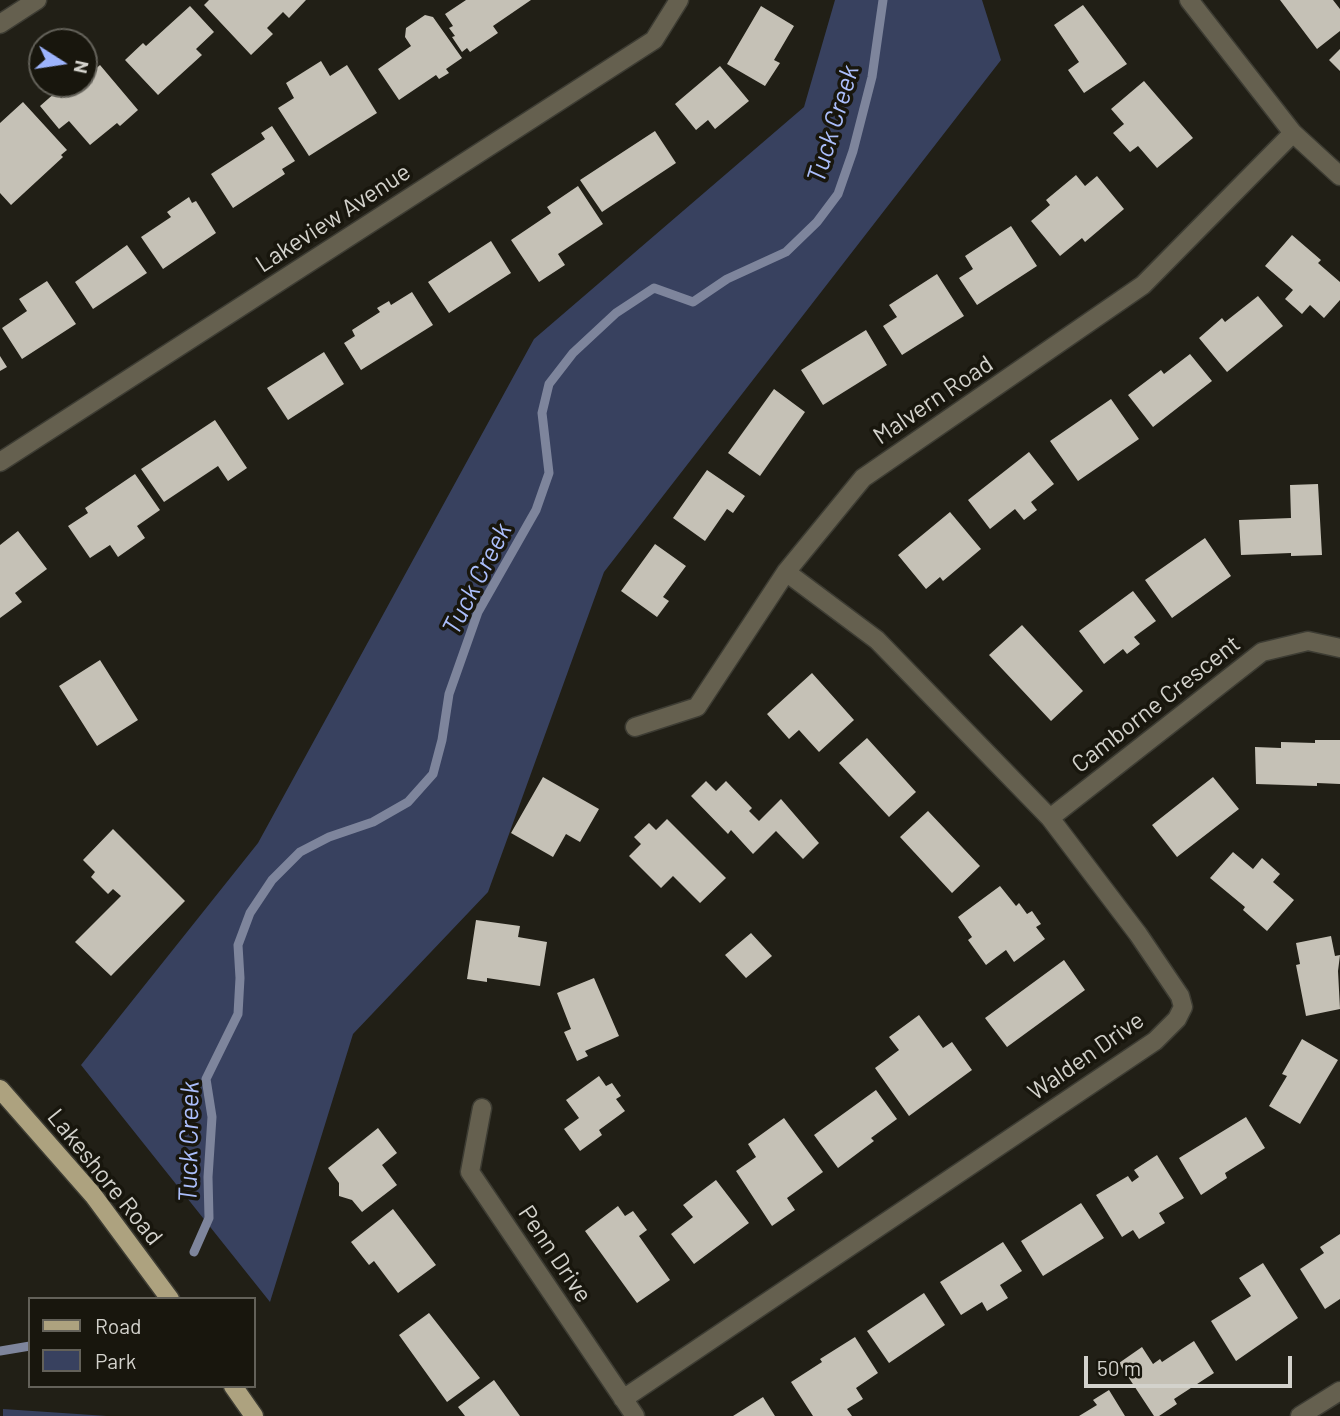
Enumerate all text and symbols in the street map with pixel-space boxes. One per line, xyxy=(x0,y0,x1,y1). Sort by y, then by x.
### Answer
north arrow xyxy=(28,28,98,98)
text: N xyxy=(70,58,95,76)
water label: Tuck Creek xyxy=(800,61,866,187)
street label: Lakeview Avenue xyxy=(250,157,416,279)
street label: Malvern Road xyxy=(868,349,998,451)
water label: Tuck Creek xyxy=(436,518,518,640)
street label: Camborne Crescent xyxy=(1066,629,1246,779)
street label: Walden Drive xyxy=(1023,1006,1149,1106)
water label: Tuck Creek xyxy=(172,1081,206,1203)
street label: Lakeshore Road xyxy=(41,1103,169,1251)
street label: Penn Drive xyxy=(512,1200,598,1308)
legend xyxy=(28,1297,256,1388)
text: Road xyxy=(95,1313,141,1338)
scale bar xyxy=(1088,1342,1296,1386)
text: Park xyxy=(95,1348,136,1373)
text: 50 m xyxy=(1097,1355,1141,1380)

